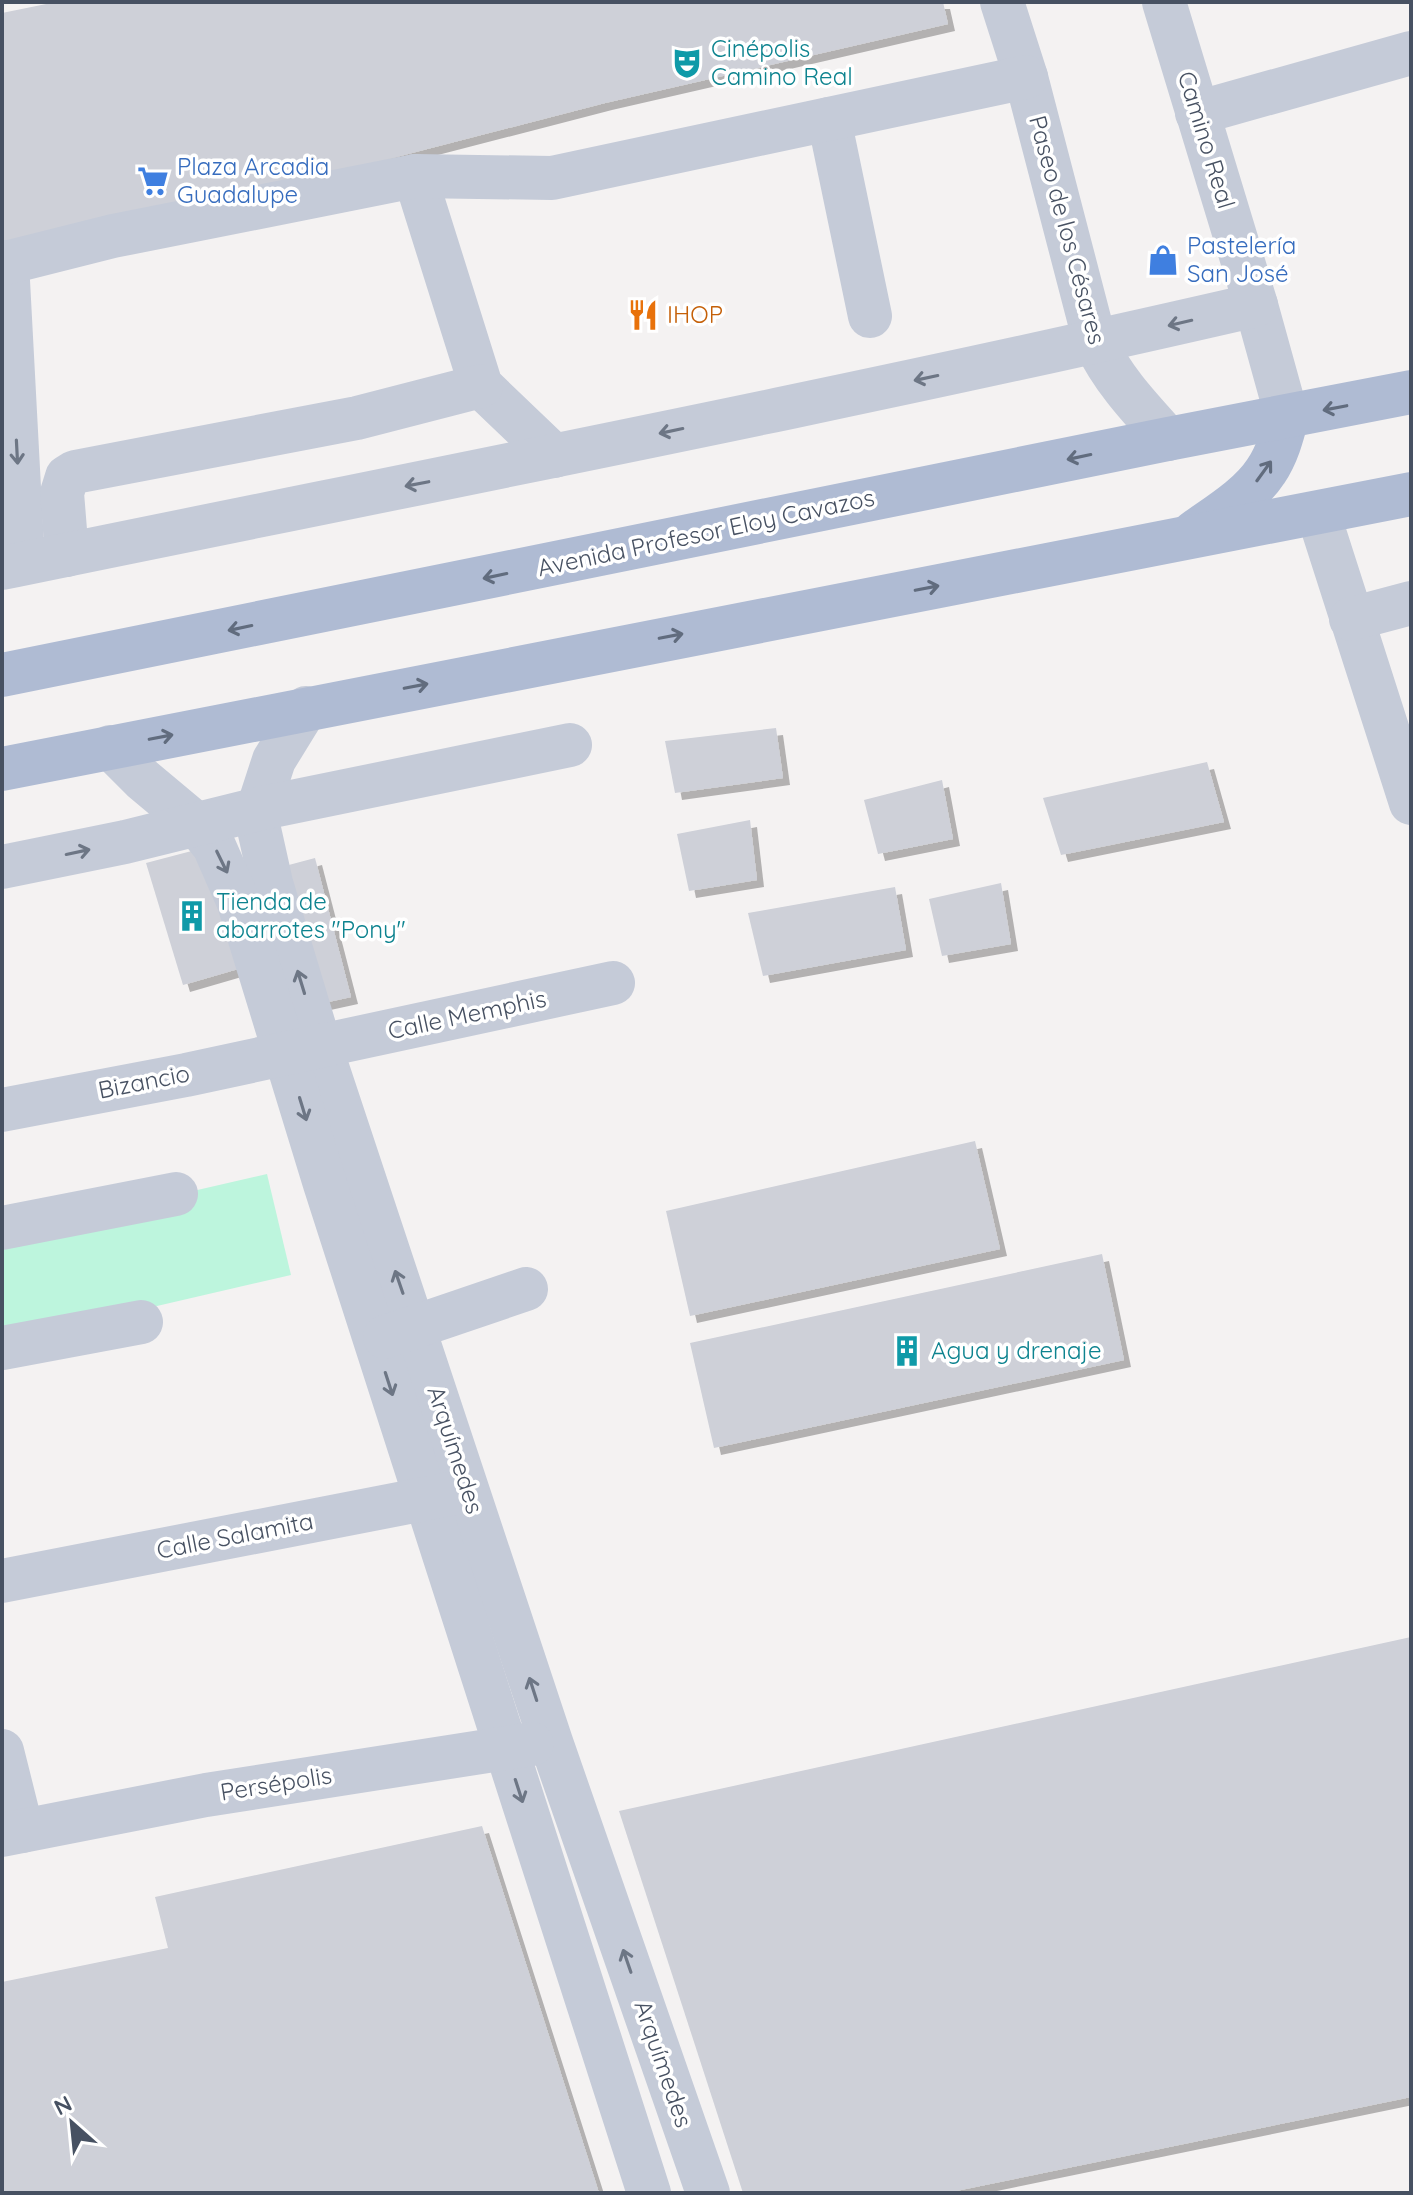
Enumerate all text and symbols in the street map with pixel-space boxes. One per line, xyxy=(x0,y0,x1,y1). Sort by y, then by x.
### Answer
place label: Cinépolis Camino Real xyxy=(711,33,853,91)
theatre icon: Cinépolis Camino Real xyxy=(670,46,704,80)
street label: Camino Real xyxy=(1172,67,1242,212)
street label: Paseo de los Césares xyxy=(1023,112,1113,347)
place label: Plaza Arcadia Guadalupe xyxy=(177,151,329,209)
supermarket icon: Plaza Arcadia Guadalupe xyxy=(136,164,170,198)
place label: Pastelería San José xyxy=(1187,230,1296,288)
shop icon: Pastelería San José xyxy=(1146,243,1180,277)
restaurant icon: IHOP xyxy=(626,298,660,332)
place label: IHOP xyxy=(667,299,723,329)
one-way arrow xyxy=(1168,316,1193,331)
one-way arrow xyxy=(914,371,939,386)
one-way arrow xyxy=(1322,401,1348,416)
one-way arrow xyxy=(659,425,685,440)
one-way arrow xyxy=(10,438,25,465)
one-way arrow xyxy=(1067,450,1093,465)
one-way arrow xyxy=(1256,460,1273,482)
one-way arrow xyxy=(404,477,430,492)
street label: Avenida Profesor Eloy Cavazos xyxy=(535,482,877,582)
one-way arrow xyxy=(483,569,509,584)
one-way arrow xyxy=(913,580,939,595)
one-way arrow xyxy=(228,621,254,636)
one-way arrow xyxy=(658,628,683,643)
one-way arrow xyxy=(403,678,428,693)
one-way arrow xyxy=(148,729,173,744)
one-way arrow xyxy=(65,844,91,859)
one-way arrow xyxy=(215,850,230,874)
place label: Tienda de abarrotes "Pony" xyxy=(216,886,406,944)
building icon: Tienda de abarrotes "Pony" xyxy=(175,899,209,933)
one-way arrow xyxy=(293,969,308,995)
street label: Calle Memphis xyxy=(385,983,549,1045)
street label: Bizancio xyxy=(95,1057,192,1105)
one-way arrow xyxy=(297,1096,311,1121)
one-way arrow xyxy=(390,1270,405,1295)
building icon: Agua y drenaje xyxy=(890,1334,924,1368)
place label: Agua y drenaje xyxy=(931,1335,1102,1365)
one-way arrow xyxy=(383,1371,398,1396)
street label: Arquímedes xyxy=(421,1382,491,1517)
street label: Calle Salamita xyxy=(154,1505,316,1565)
one-way arrow xyxy=(525,1676,540,1701)
street label: Persépolis xyxy=(218,1759,334,1807)
one-way arrow xyxy=(512,1778,527,1804)
one-way arrow xyxy=(619,1949,634,1974)
street label: Arquímedes xyxy=(628,1996,700,2131)
north arrow xyxy=(32,2083,112,2163)
text: N xyxy=(49,2089,76,2121)

